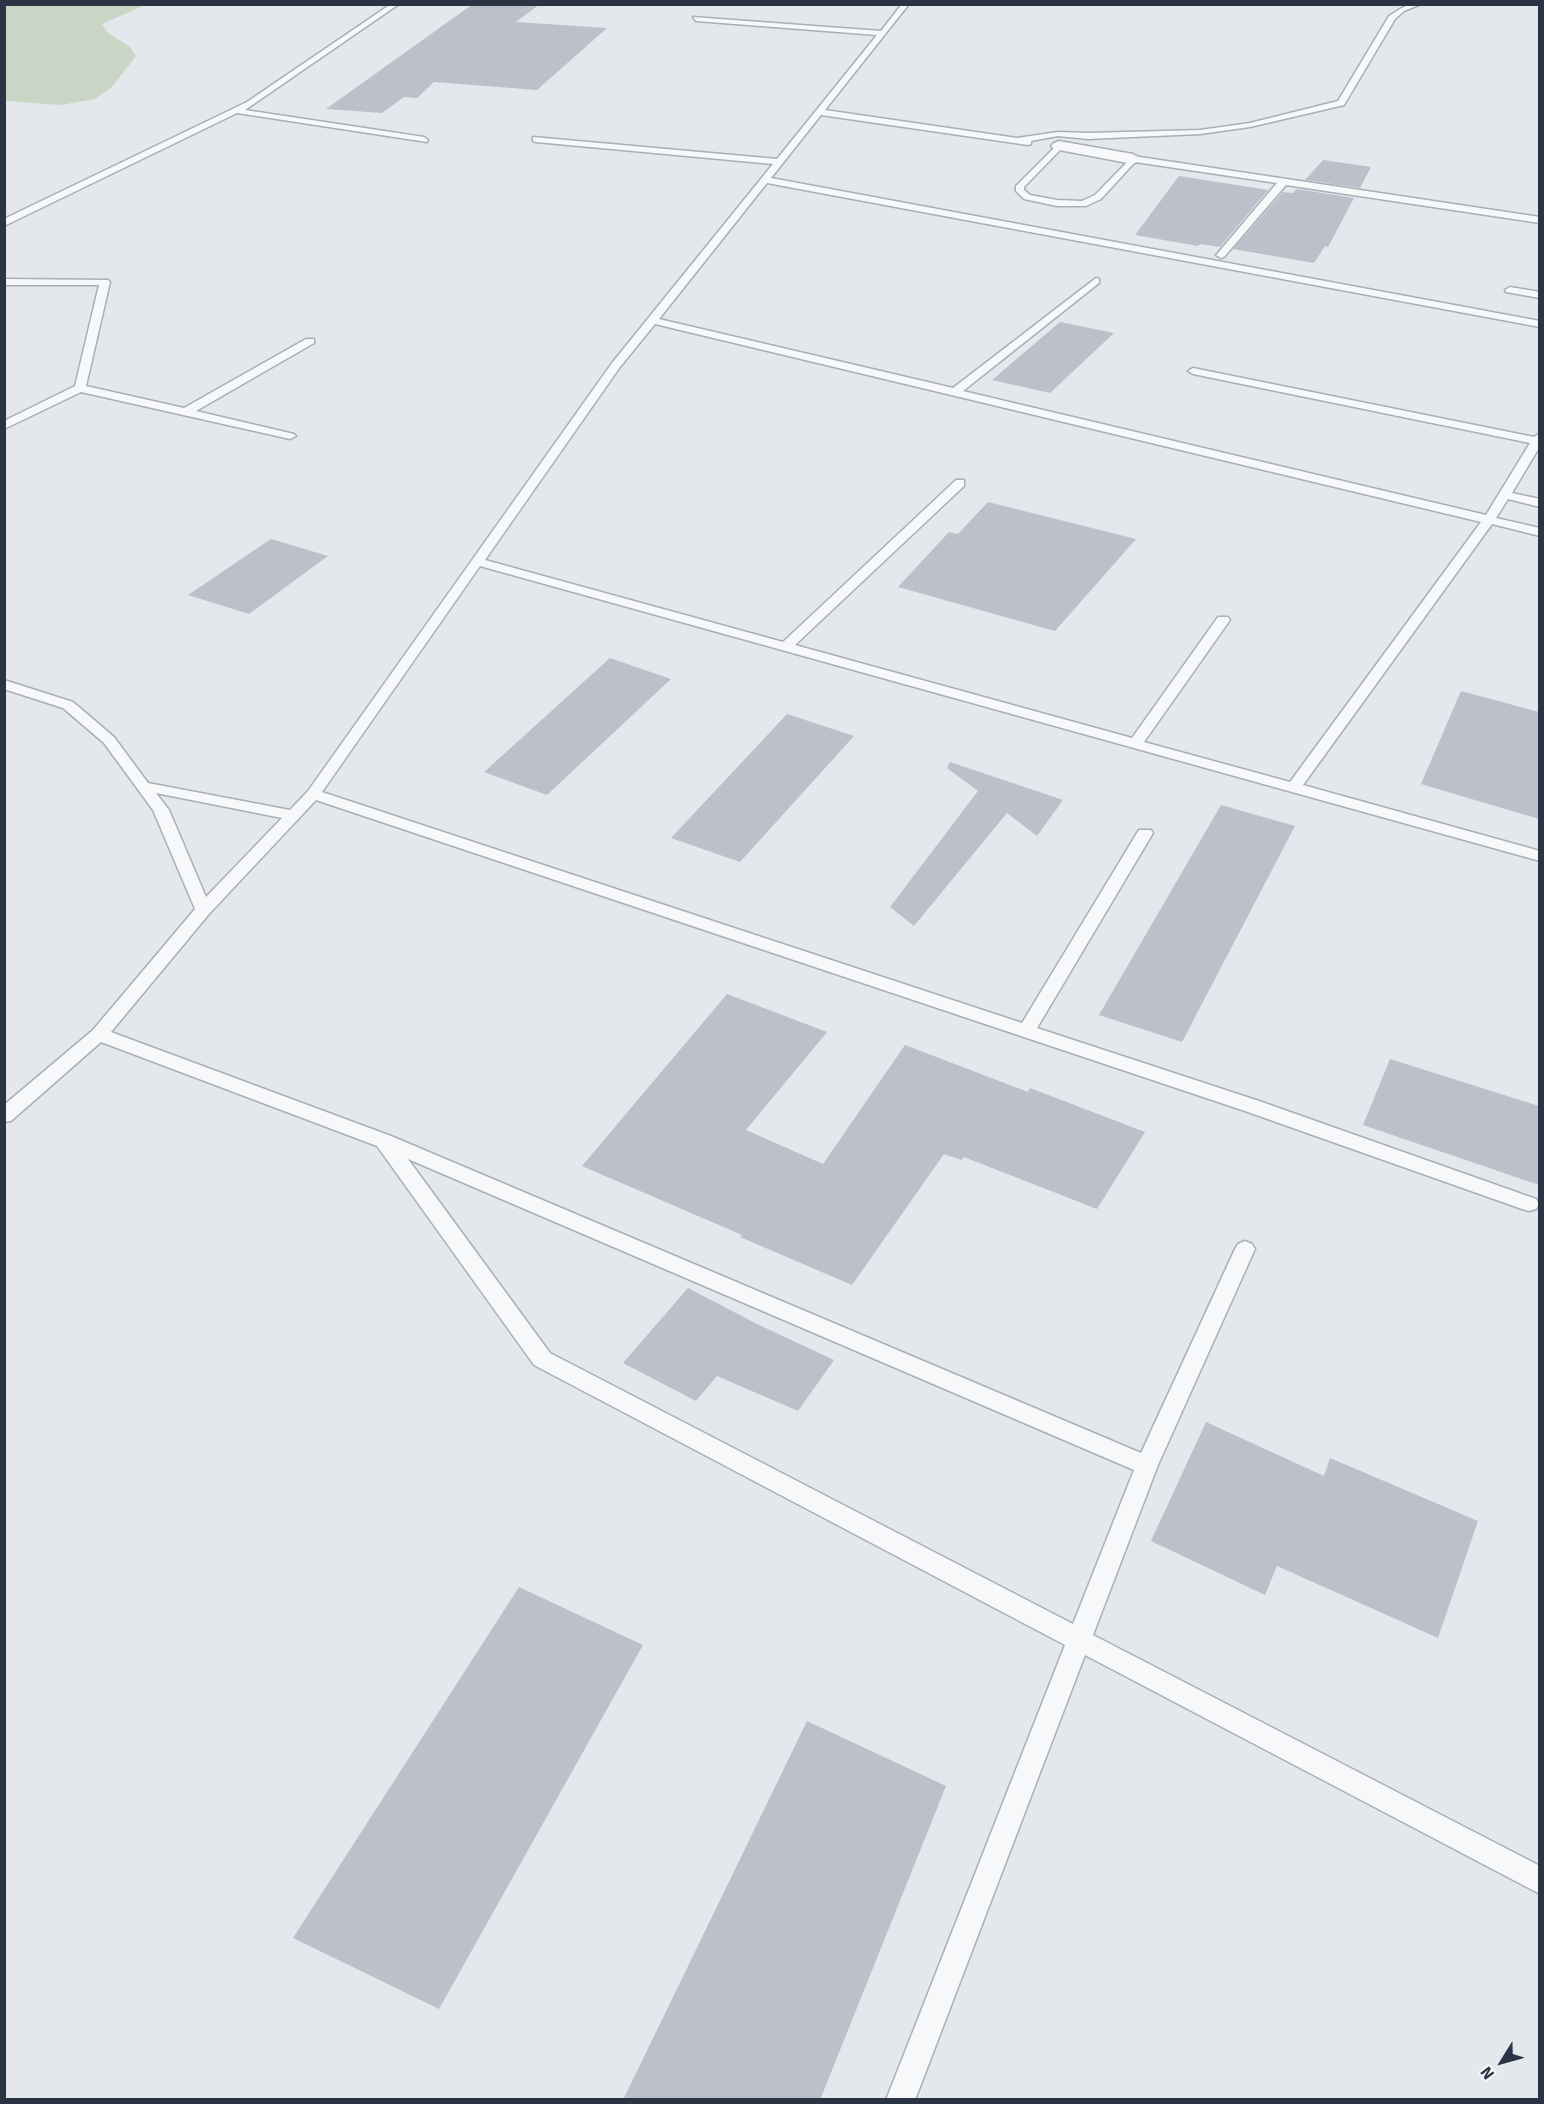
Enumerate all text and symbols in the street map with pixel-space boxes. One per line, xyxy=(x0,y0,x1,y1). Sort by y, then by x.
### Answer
north arrow xyxy=(1472,2032,1532,2092)
text: N xyxy=(1476,2062,1499,2083)

